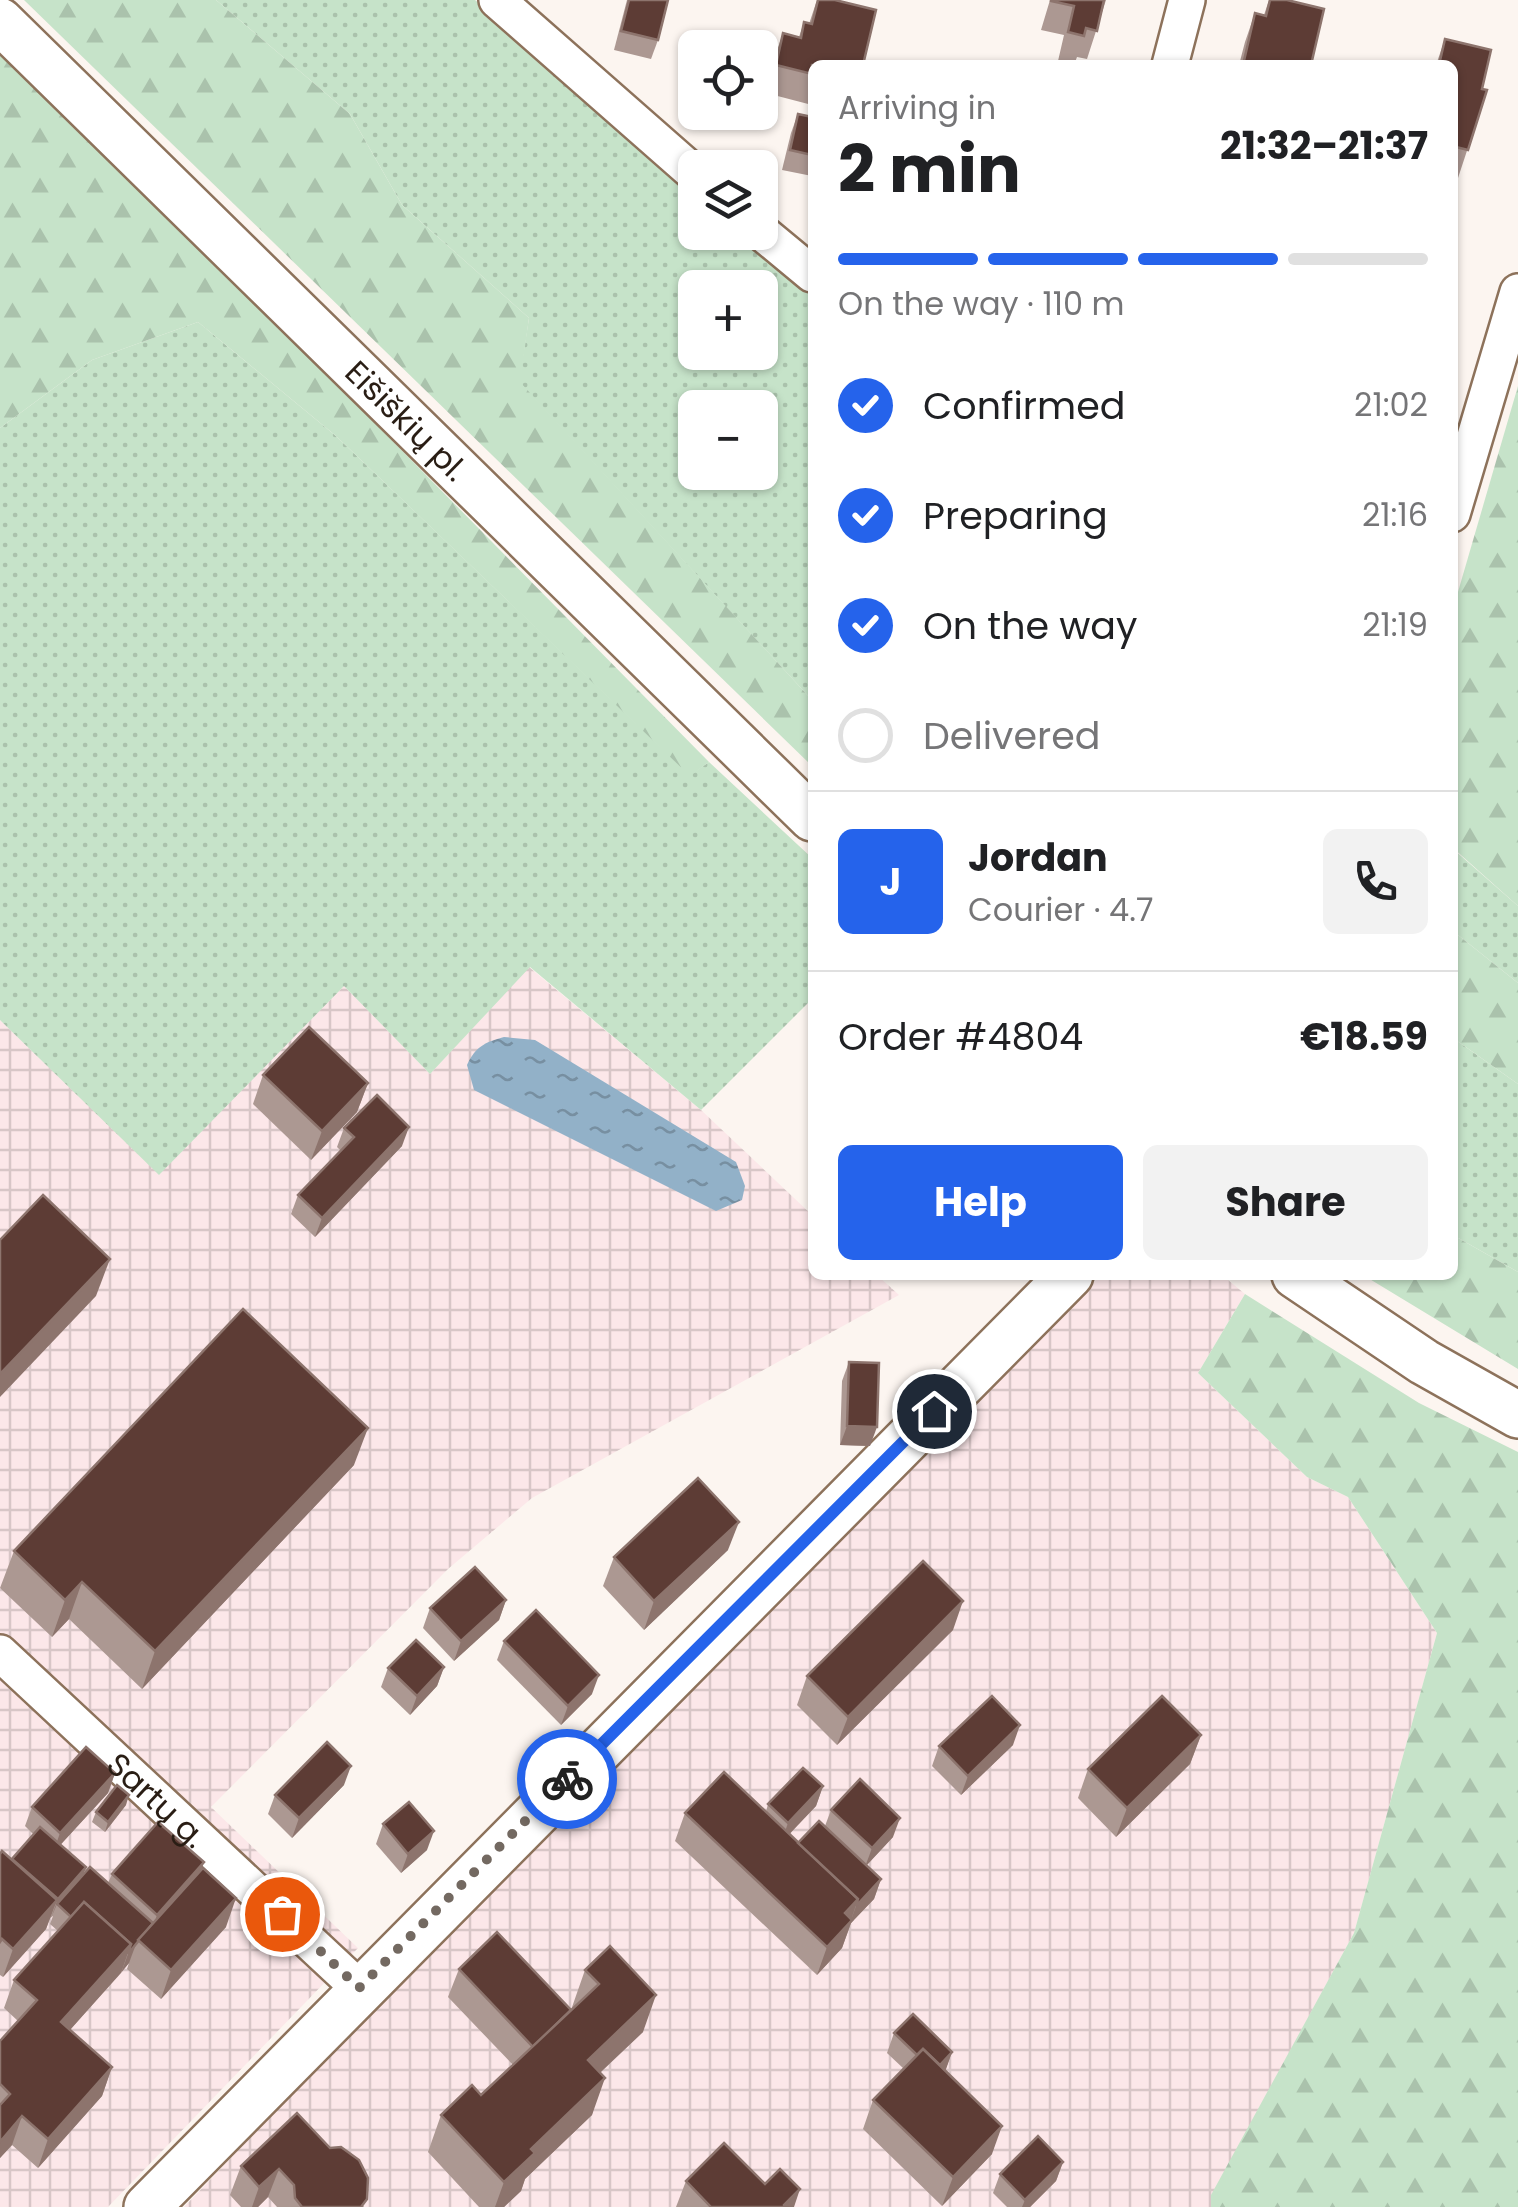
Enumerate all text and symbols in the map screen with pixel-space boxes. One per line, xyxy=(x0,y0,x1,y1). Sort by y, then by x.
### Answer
map controls xyxy=(678,30,778,490)
button: locate xyxy=(678,30,778,130)
text: Arriving in xyxy=(838,85,996,130)
text: 21:32–21:37 xyxy=(1220,119,1428,172)
text: 2 min xyxy=(838,124,1021,215)
button: layers xyxy=(678,150,778,250)
button: + xyxy=(678,270,778,370)
text: On the way · 110 m xyxy=(838,281,1125,326)
street label: Eišiškių pl. xyxy=(336,350,478,491)
icon: check xyxy=(838,378,893,433)
text: Confirmed xyxy=(923,379,1125,432)
text: 21:02 xyxy=(1354,382,1428,427)
button: − xyxy=(678,390,778,490)
icon: check xyxy=(838,488,893,543)
text: Preparing xyxy=(923,489,1108,542)
text: 21:16 xyxy=(1362,492,1428,537)
icon: check xyxy=(838,598,893,653)
text: On the way xyxy=(923,599,1137,652)
text: 21:19 xyxy=(1362,602,1428,647)
text: Delivered xyxy=(923,709,1100,762)
button: phone xyxy=(1323,829,1428,934)
text: Jordan xyxy=(968,831,1108,884)
text: J xyxy=(880,855,901,908)
text: Courier · 4.7 xyxy=(968,887,1153,932)
text: Order #4804 xyxy=(838,1010,1083,1063)
text: €18.59 xyxy=(1300,1010,1428,1063)
button: Help xyxy=(838,1145,1123,1260)
button: Share xyxy=(1143,1145,1428,1260)
pin xyxy=(892,1369,977,1454)
icon: home xyxy=(907,1384,962,1439)
courier xyxy=(517,1729,617,1829)
street label: Sartų g. xyxy=(97,1742,217,1858)
icon: bike xyxy=(540,1752,595,1807)
pin xyxy=(240,1872,325,1957)
icon: bag xyxy=(255,1887,310,1942)

